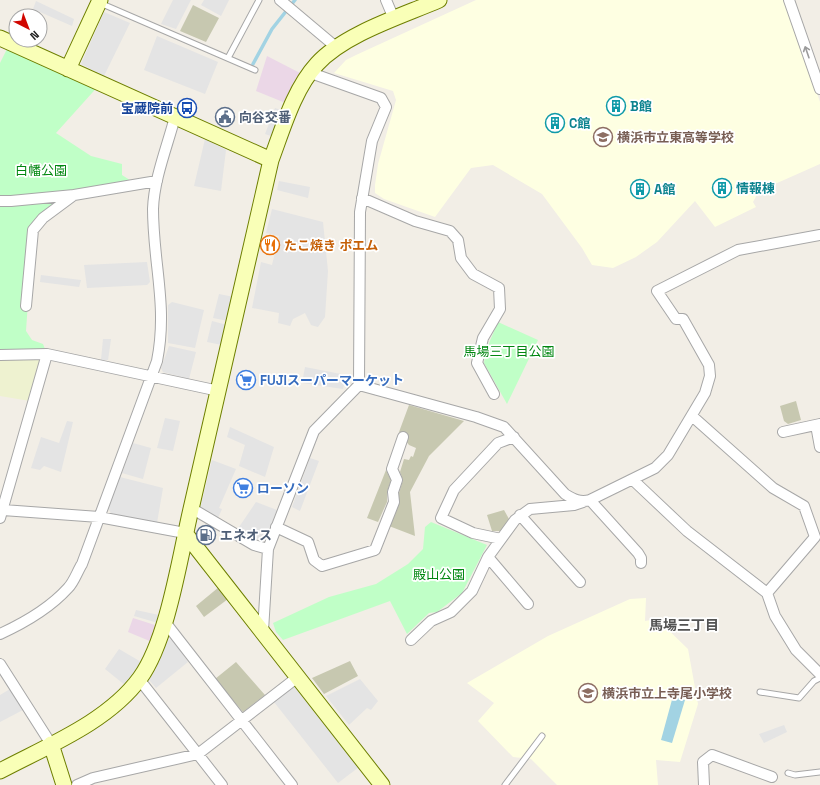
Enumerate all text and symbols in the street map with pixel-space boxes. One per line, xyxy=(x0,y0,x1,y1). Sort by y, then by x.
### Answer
north arrow xyxy=(8,8,48,48)
text: N xyxy=(27,28,42,43)
one-way arrow xyxy=(803,46,811,58)
building icon: B館 xyxy=(605,95,627,117)
bus stop icon: 宝蔵院前 xyxy=(176,97,198,119)
place label: B館 xyxy=(630,98,652,115)
place label: 宝蔵院前 xyxy=(121,100,173,117)
public building icon: 向谷交番 xyxy=(214,106,236,128)
place label: 向谷交番 xyxy=(239,109,291,126)
building icon: C館 xyxy=(544,112,566,134)
place label: C館 xyxy=(569,115,590,132)
school or university icon: 横浜市立東高等学校 xyxy=(592,126,614,148)
place label: 横浜市立東高等学校 xyxy=(617,129,734,146)
park label: 白幡公園 xyxy=(15,162,67,179)
building icon: 情報棟 xyxy=(711,177,733,199)
building icon: A館 xyxy=(629,178,651,200)
place label: 情報棟 xyxy=(736,180,775,197)
place label: A館 xyxy=(654,181,675,198)
restaurant icon: たこ焼き ポエム xyxy=(259,234,281,256)
place label: たこ焼き ポエム xyxy=(284,237,378,254)
park label: 馬場三丁目公園 xyxy=(463,343,555,360)
supermarket icon: FUJIスーパーマーケット xyxy=(235,369,257,391)
place label: FUJIスーパーマーケット xyxy=(260,372,404,389)
supermarket icon: ローソン xyxy=(232,477,254,499)
place label: ローソン xyxy=(257,480,309,497)
fuel station icon: エネオス xyxy=(195,524,217,546)
place label: エネオス xyxy=(220,527,272,544)
park label: 殿山公園 xyxy=(413,566,465,583)
district label: 馬場三丁目 xyxy=(649,616,719,634)
school or university icon: 横浜市立上寺尾小学校 xyxy=(577,682,599,704)
place label: 横浜市立上寺尾小学校 xyxy=(602,685,732,702)

